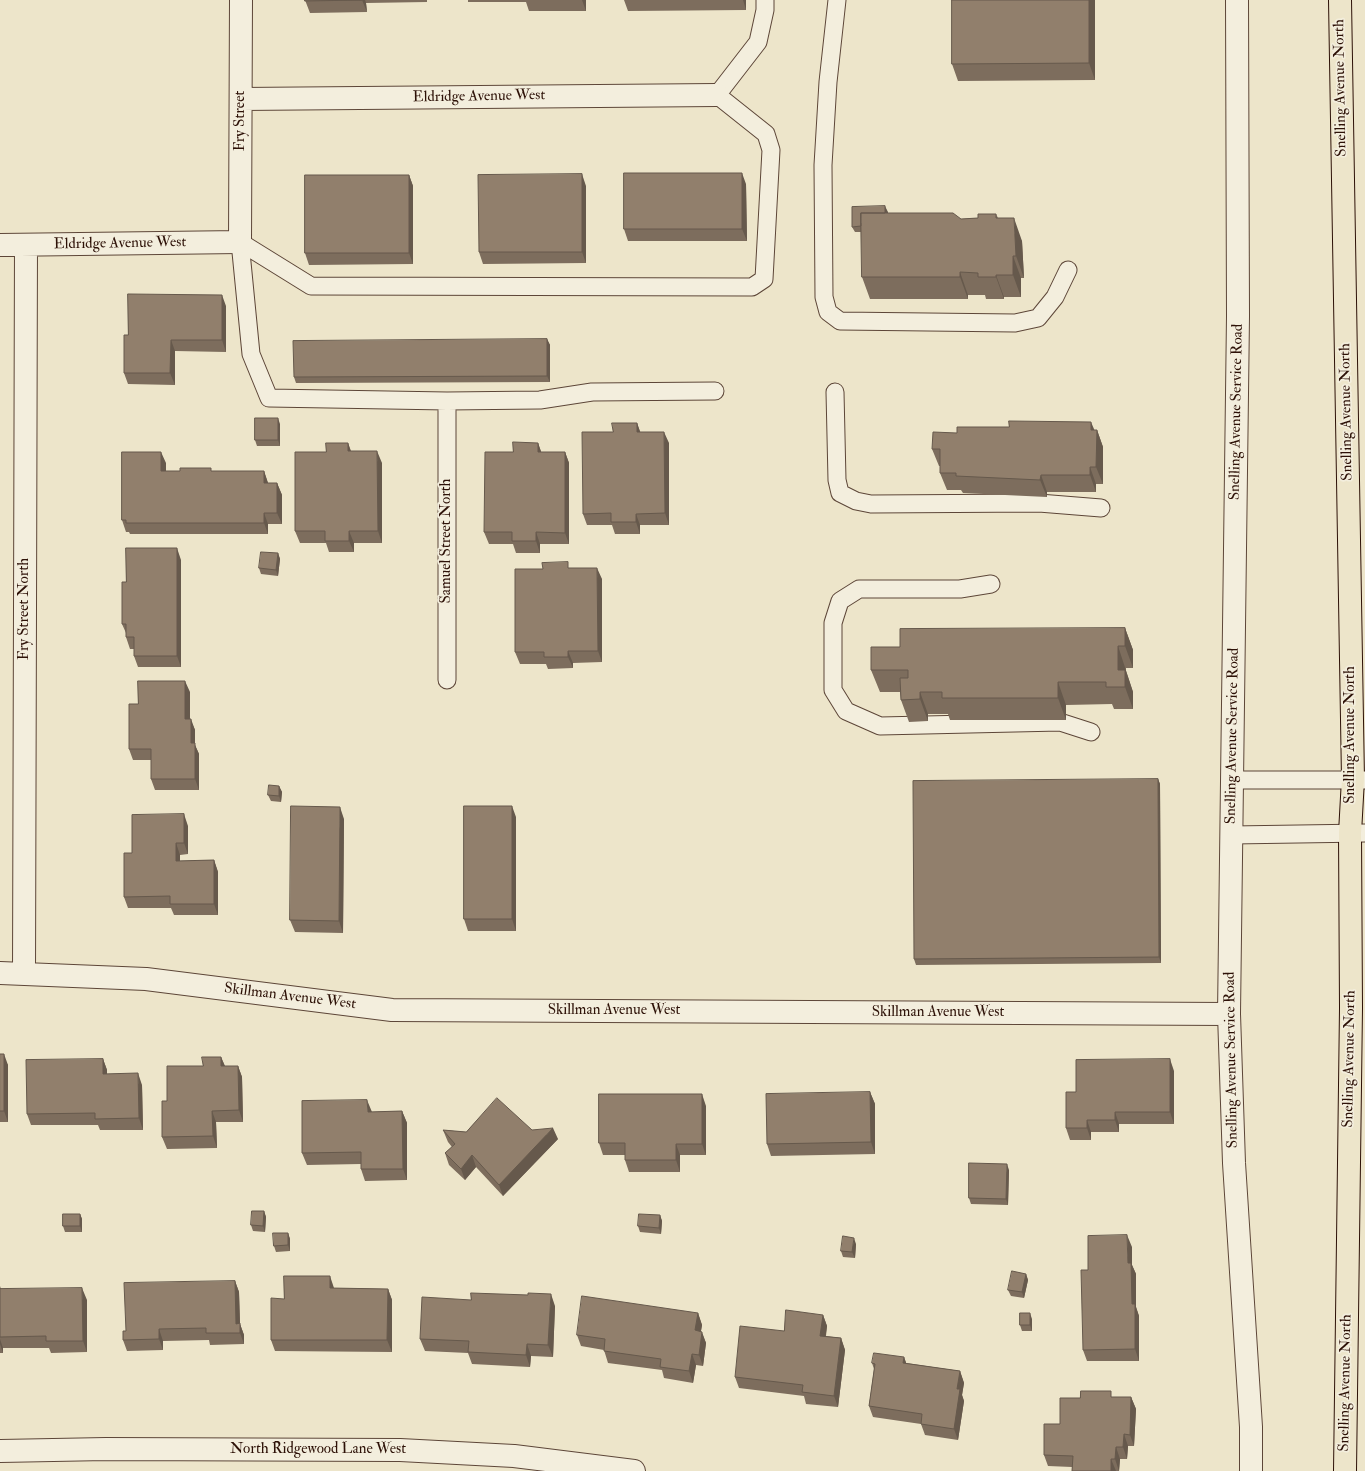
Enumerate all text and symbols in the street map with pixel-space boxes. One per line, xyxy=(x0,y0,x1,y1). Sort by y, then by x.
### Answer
street label: Snelling Avenue North xyxy=(1331,19,1351,157)
street label: Eldridge Avenue West xyxy=(413,87,545,107)
street label: Fry Street xyxy=(232,91,250,151)
street label: Eldridge Avenue West xyxy=(54,234,186,254)
street label: Snelling Avenue Service Road xyxy=(1226,324,1248,500)
street label: Snelling Avenue North xyxy=(1337,343,1357,481)
street label: Samuel Street North xyxy=(438,479,456,603)
street label: Fry Street North xyxy=(16,558,34,660)
street label: Snelling Avenue Service Road xyxy=(1222,648,1244,824)
street label: Snelling Avenue North xyxy=(1342,666,1360,804)
street label: Snelling Avenue Service Road xyxy=(1221,972,1243,1148)
street label: Skillman Avenue West xyxy=(223,980,357,1014)
street label: Snelling Avenue North xyxy=(1340,990,1360,1128)
street label: Skillman Avenue West xyxy=(548,1002,680,1020)
street label: Skillman Avenue West xyxy=(872,1004,1004,1022)
street label: Snelling Avenue North xyxy=(1336,1314,1356,1452)
street label: North Ridgewood Lane West xyxy=(230,1441,406,1459)

